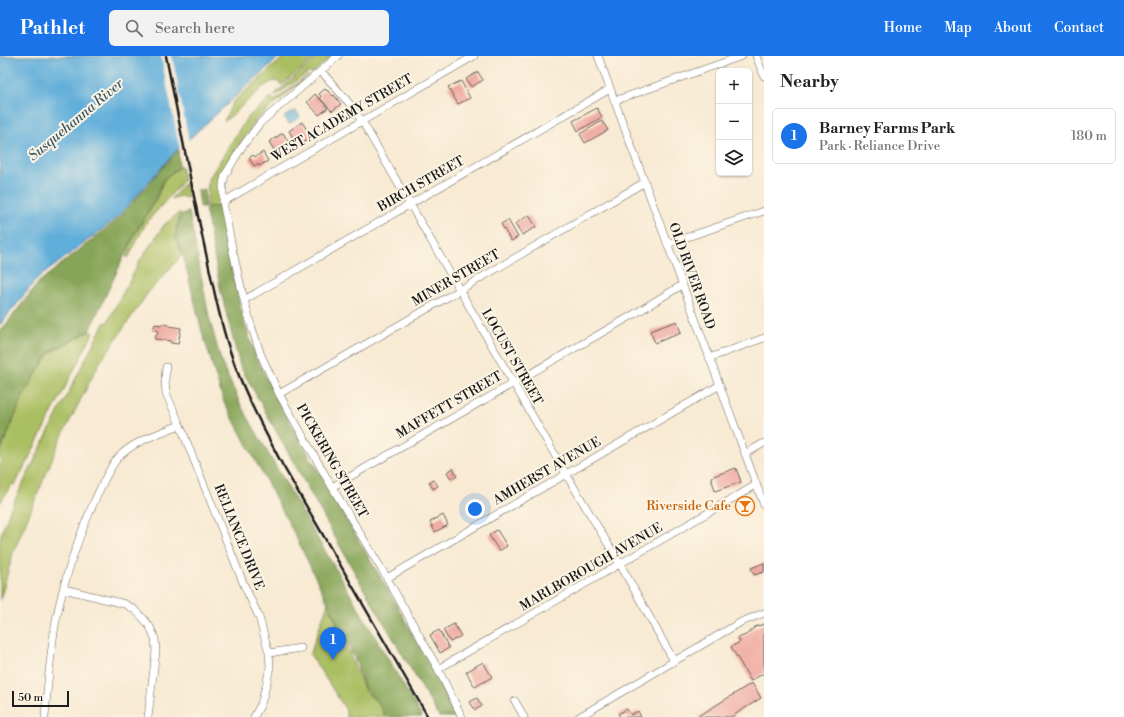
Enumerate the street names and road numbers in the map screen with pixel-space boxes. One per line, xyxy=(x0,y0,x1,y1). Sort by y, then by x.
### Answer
street label: WEST ACADEMY STREET xyxy=(268,71,416,166)
street label: BIRCH STREET xyxy=(374,153,467,216)
street label: OLD RIVER ROAD xyxy=(665,220,719,332)
street label: MINER STREET xyxy=(409,246,503,310)
street label: LOCUST STREET xyxy=(478,306,546,408)
street label: MAFFETT STREET xyxy=(393,368,505,442)
street label: PICKERING STREET xyxy=(293,401,371,521)
street label: AMHERST AVENUE xyxy=(489,434,604,509)
street label: RELIANCE DRIVE xyxy=(210,482,268,592)
street label: MARLBOROUGH AVENUE xyxy=(517,519,665,615)

